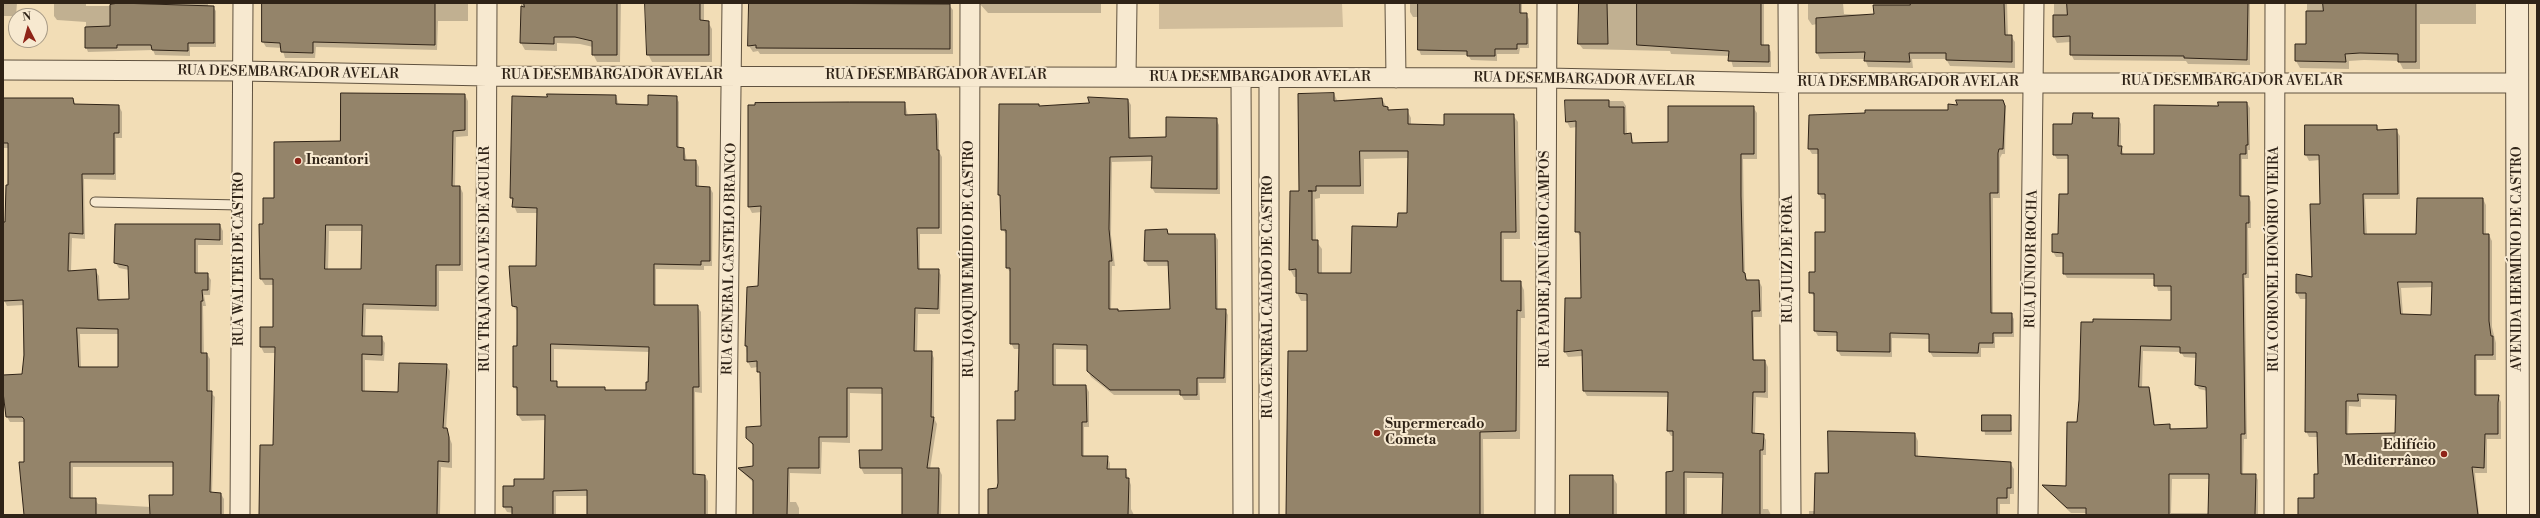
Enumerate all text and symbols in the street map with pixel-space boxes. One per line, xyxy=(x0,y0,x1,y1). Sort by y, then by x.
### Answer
north arrow xyxy=(8,8,48,48)
text: N xyxy=(22,10,32,24)
street label: RUA DESEMBARGADOR AVELAR xyxy=(177,63,399,83)
street label: RUA DESEMBARGADOR AVELAR xyxy=(501,68,723,84)
street label: RUA DESEMBARGADOR AVELAR xyxy=(825,68,1047,84)
street label: RUA DESEMBARGADOR AVELAR xyxy=(1149,70,1371,86)
street label: RUA DESEMBARGADOR AVELAR xyxy=(1473,70,1695,90)
street label: RUA DESEMBARGADOR AVELAR xyxy=(2121,74,2343,90)
street label: RUA DESEMBARGADOR AVELAR xyxy=(1797,75,2019,91)
street label: RUA JOAQUIM EMÍDIO DE CASTRO xyxy=(962,140,978,378)
street label: RUA GENERAL CASTELO BRANCO xyxy=(720,143,740,375)
street label: RUA TRAJANO ALVES DE AGUIAR xyxy=(478,146,494,372)
street label: RUA CORONEL HONÓRIO VIEIRA xyxy=(2267,146,2283,372)
street label: AVENIDA HERMÍNIO DE CASTRO xyxy=(2510,146,2526,372)
street label: RUA PADRE JANUÁRIO CAMPOS xyxy=(1538,150,1554,368)
place label: Incantori xyxy=(306,153,369,169)
marker: Incantori xyxy=(293,156,303,166)
street label: RUA WALTER DE CASTRO xyxy=(232,172,248,346)
street label: RUA GENERAL CAIADO DE CASTRO xyxy=(1261,175,1277,419)
street label: RUA JÚNIOR ROCHA xyxy=(2022,189,2042,329)
street label: RUA JUIZ DE FORA xyxy=(1781,195,1797,323)
place label: Supermercado Cometa xyxy=(1385,417,1484,450)
marker: Supermercado Cometa xyxy=(1372,428,1382,438)
place label: Edifício Mediterrâneo xyxy=(2344,438,2436,470)
marker: Edifício Mediterrâneo xyxy=(2439,449,2449,459)

